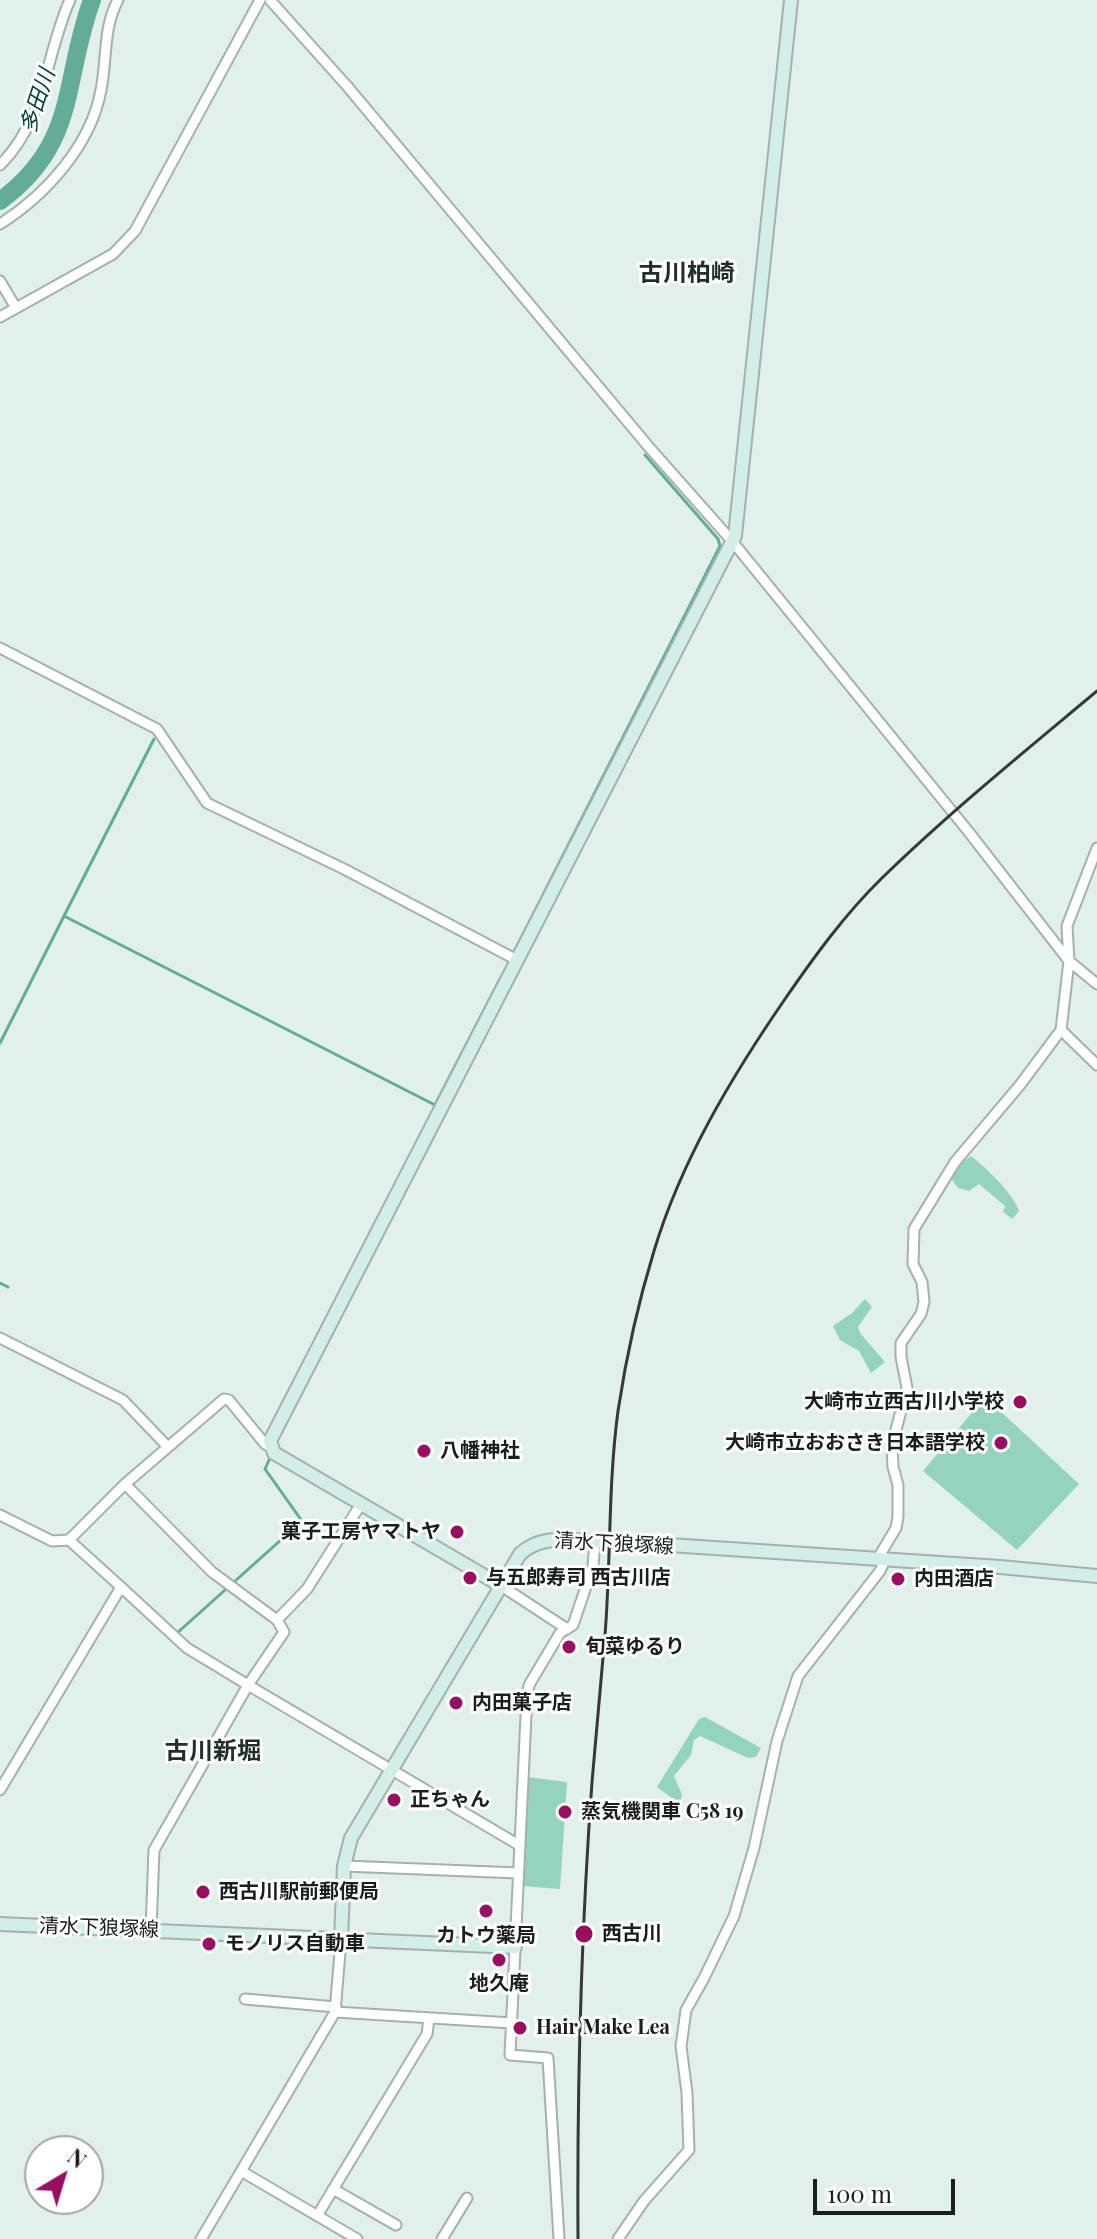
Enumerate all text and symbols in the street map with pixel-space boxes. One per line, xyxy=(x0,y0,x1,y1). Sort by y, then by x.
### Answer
water label: 多田川 xyxy=(15,66,61,136)
district label: 古川柏崎 xyxy=(639,260,735,288)
place label: 大崎市立西古川小学校 xyxy=(804,1390,1004,1414)
marker: 大崎市立西古川小学校 xyxy=(1011,1393,1029,1411)
place label: 大崎市立おおさき日本語学校 xyxy=(725,1431,985,1455)
marker: 大崎市立おおさき日本語学校 xyxy=(992,1434,1010,1452)
place label: 八幡神社 xyxy=(440,1439,520,1463)
marker: 八幡神社 xyxy=(415,1442,433,1460)
place label: 菓子工房ヤマトヤ xyxy=(281,1520,441,1544)
marker: 菓子工房ヤマトヤ xyxy=(448,1523,466,1541)
street label: 清水下狼塚線 xyxy=(553,1529,675,1559)
place label: 与五郎寿司 西古川店 xyxy=(486,1566,671,1590)
place label: 内田酒店 xyxy=(914,1567,994,1591)
marker: 与五郎寿司 西古川店 xyxy=(461,1569,479,1587)
marker: 内田酒店 xyxy=(889,1570,907,1588)
place label: 旬菜ゆるり xyxy=(585,1635,685,1659)
marker: 旬菜ゆるり xyxy=(560,1638,578,1656)
place label: 内田菓子店 xyxy=(472,1691,572,1715)
marker: 内田菓子店 xyxy=(447,1694,465,1712)
district label: 古川新堀 xyxy=(165,1738,261,1766)
place label: 正ちゃん xyxy=(410,1788,490,1812)
marker: 正ちゃん xyxy=(385,1791,403,1809)
place label: 蒸気機関車 C58 19 xyxy=(581,1800,744,1824)
marker: 蒸気機関車 C58 19 xyxy=(556,1803,574,1821)
place label: 西古川駅前郵便局 xyxy=(219,1880,379,1904)
marker: 西古川駅前郵便局 xyxy=(194,1883,212,1901)
marker: カトウ薬局 xyxy=(477,1902,495,1920)
street label: 清水下狼塚線 xyxy=(39,1914,159,1942)
place label: 西古川 xyxy=(602,1922,662,1946)
marker: 西古川 xyxy=(573,1923,595,1945)
place label: カトウ薬局 xyxy=(436,1924,536,1948)
place label: モノリス自動車 xyxy=(225,1932,365,1956)
marker: モノリス自動車 xyxy=(200,1935,218,1953)
marker: 地久庵 xyxy=(490,1951,508,1969)
place label: 地久庵 xyxy=(469,1972,529,1996)
place label: Hair Make Lea xyxy=(536,2016,670,2040)
marker: Hair Make Lea xyxy=(511,2019,529,2037)
north arrow xyxy=(24,2135,104,2215)
text: N xyxy=(62,2141,93,2174)
scale bar xyxy=(817,2163,959,2213)
text: 100 m xyxy=(827,2177,892,2209)

